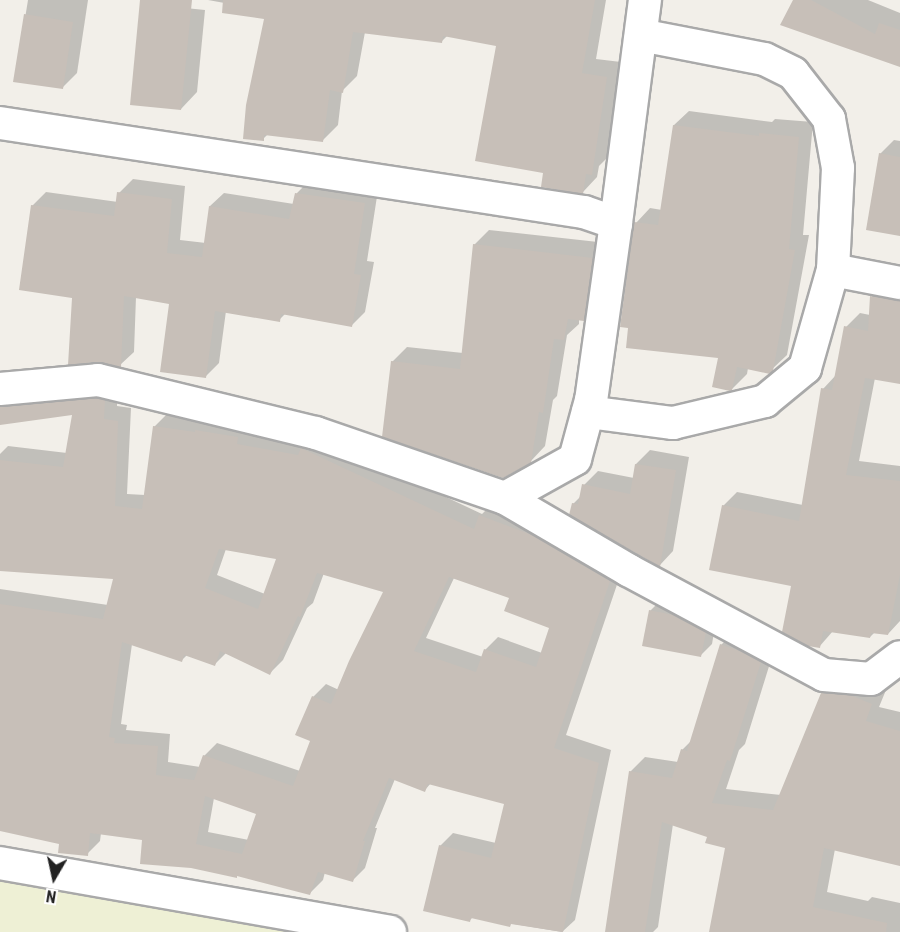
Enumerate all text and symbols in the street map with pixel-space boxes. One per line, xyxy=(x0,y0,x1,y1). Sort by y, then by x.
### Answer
north arrow xyxy=(24,848,84,908)
text: N xyxy=(45,886,57,906)

